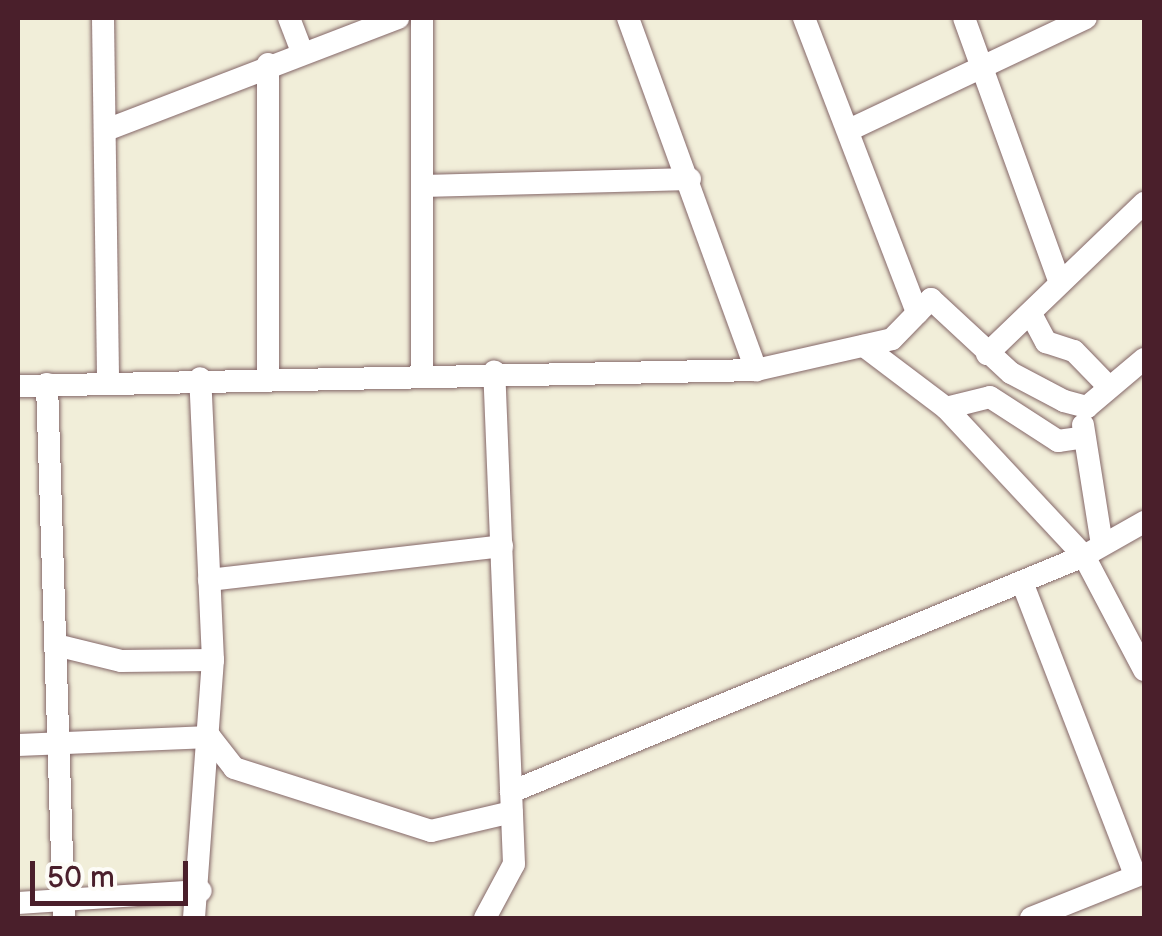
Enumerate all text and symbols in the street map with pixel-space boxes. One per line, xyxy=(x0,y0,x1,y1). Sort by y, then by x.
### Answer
scale bar xyxy=(35,841,192,903)
text: 50 m xyxy=(47,860,115,896)

